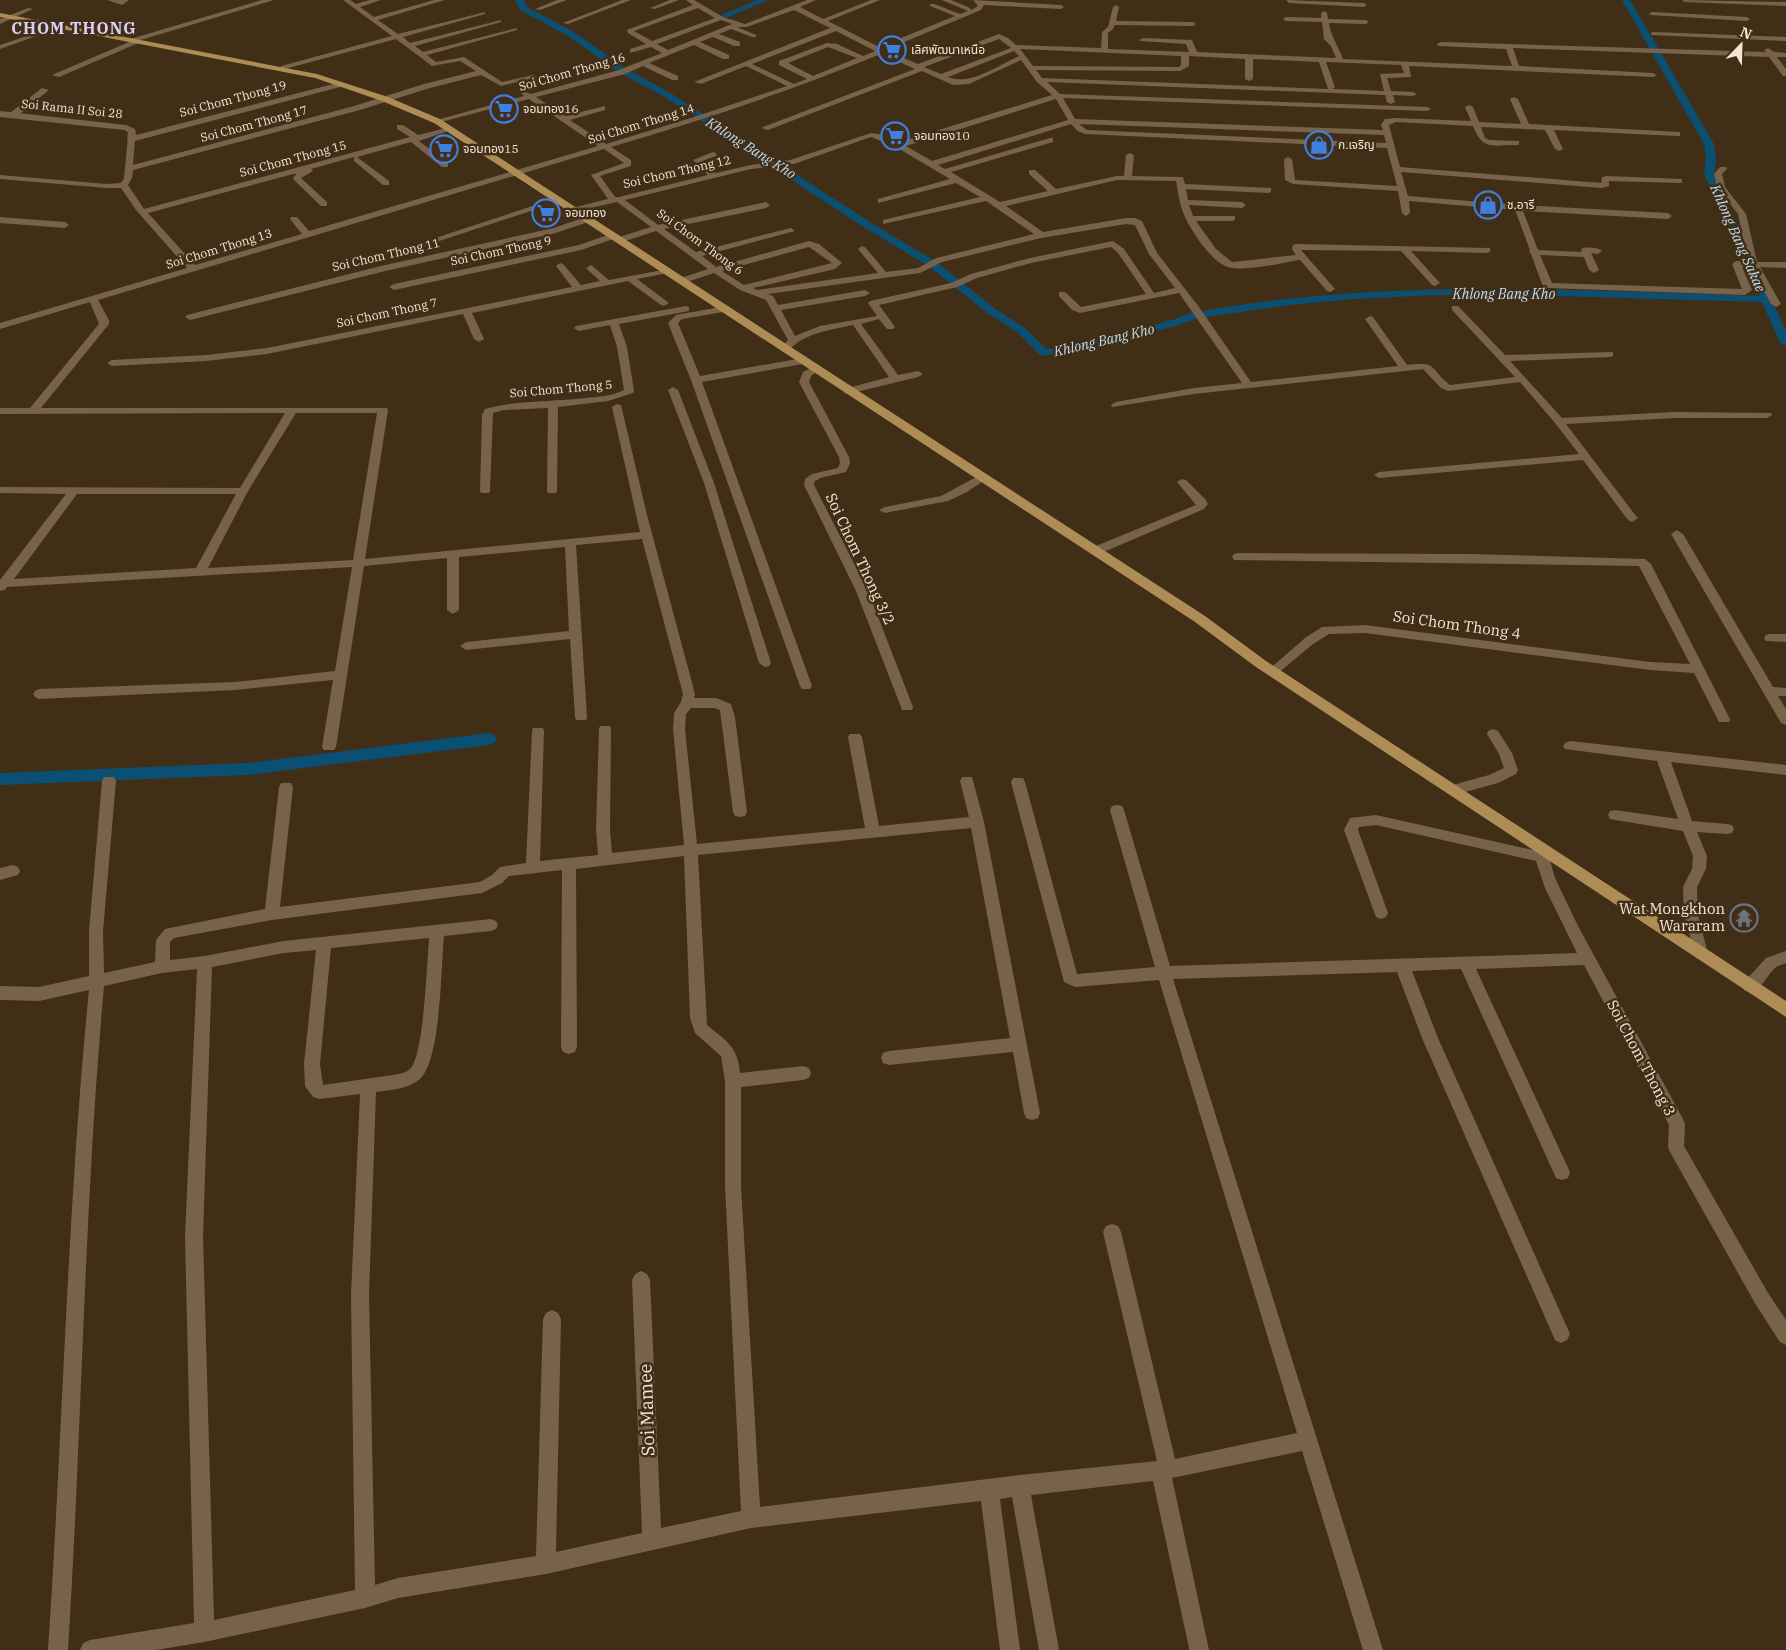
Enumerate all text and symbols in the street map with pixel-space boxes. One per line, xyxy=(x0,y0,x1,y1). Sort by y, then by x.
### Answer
district label: CHOM THONG xyxy=(11,18,137,38)
north arrow xyxy=(1716,20,1766,70)
text: N xyxy=(1737,23,1755,43)
supermarket icon: เลิศพัฒนาเหนือ xyxy=(877,35,907,65)
place label: เลิศพัฒนาเหนือ xyxy=(911,42,985,57)
street label: Soi Chom Thong 16 xyxy=(517,49,627,94)
street label: Soi Chom Thong 19 xyxy=(178,77,288,120)
supermarket icon: จอมทอง16 xyxy=(489,94,519,124)
street label: Soi Rama II Soi 28 xyxy=(21,96,123,121)
street label: Soi Chom Thong 14 xyxy=(586,100,696,147)
place label: จอมทอง16 xyxy=(523,101,579,116)
street label: Soi Chom Thong 17 xyxy=(199,102,309,145)
water label: Khlong Bang Kho xyxy=(702,113,800,183)
supermarket icon: จอมทอง10 xyxy=(880,121,910,151)
place label: จอมทอง10 xyxy=(914,128,970,143)
shop icon: ก.เจริญ xyxy=(1304,130,1334,160)
supermarket icon: จอมทอง15 xyxy=(429,134,459,164)
street label: Soi Chom Thong 15 xyxy=(238,137,348,180)
place label: ก.เจริญ xyxy=(1338,137,1375,152)
place label: จอมทอง15 xyxy=(463,141,519,156)
street label: Soi Chom Thong 12 xyxy=(622,152,732,191)
water label: Khlong Bang Sakae xyxy=(1706,181,1770,295)
shop icon: ช.อารี xyxy=(1473,190,1503,220)
place label: ช.อารี xyxy=(1507,197,1535,212)
supermarket icon: จอมทอง xyxy=(531,198,561,228)
place label: จอมทอง xyxy=(565,205,606,220)
street label: Soi Chom Thong 6 xyxy=(654,205,746,278)
street label: Soi Chom Thong 13 xyxy=(164,225,274,272)
street label: Soi Chom Thong 9 xyxy=(449,232,553,269)
street label: Soi Chom Thong 11 xyxy=(331,235,441,274)
water label: Khlong Bang Kho xyxy=(1451,285,1556,303)
street label: Soi Chom Thong 7 xyxy=(335,294,439,331)
water label: Khlong Bang Kho xyxy=(1051,320,1156,361)
street label: Soi Chom Thong 5 xyxy=(509,377,613,400)
street label: Soi Chom Thong 3/2 xyxy=(822,490,899,628)
street label: Soi Chom Thong 4 xyxy=(1392,606,1522,643)
place label: Wat Mongkhon Wararam xyxy=(1619,899,1725,935)
temple icon: Wat Mongkhon Wararam xyxy=(1729,903,1759,933)
street label: Soi Chom Thong 3 xyxy=(1603,997,1680,1119)
street label: Soi Mamee xyxy=(633,1363,660,1457)

